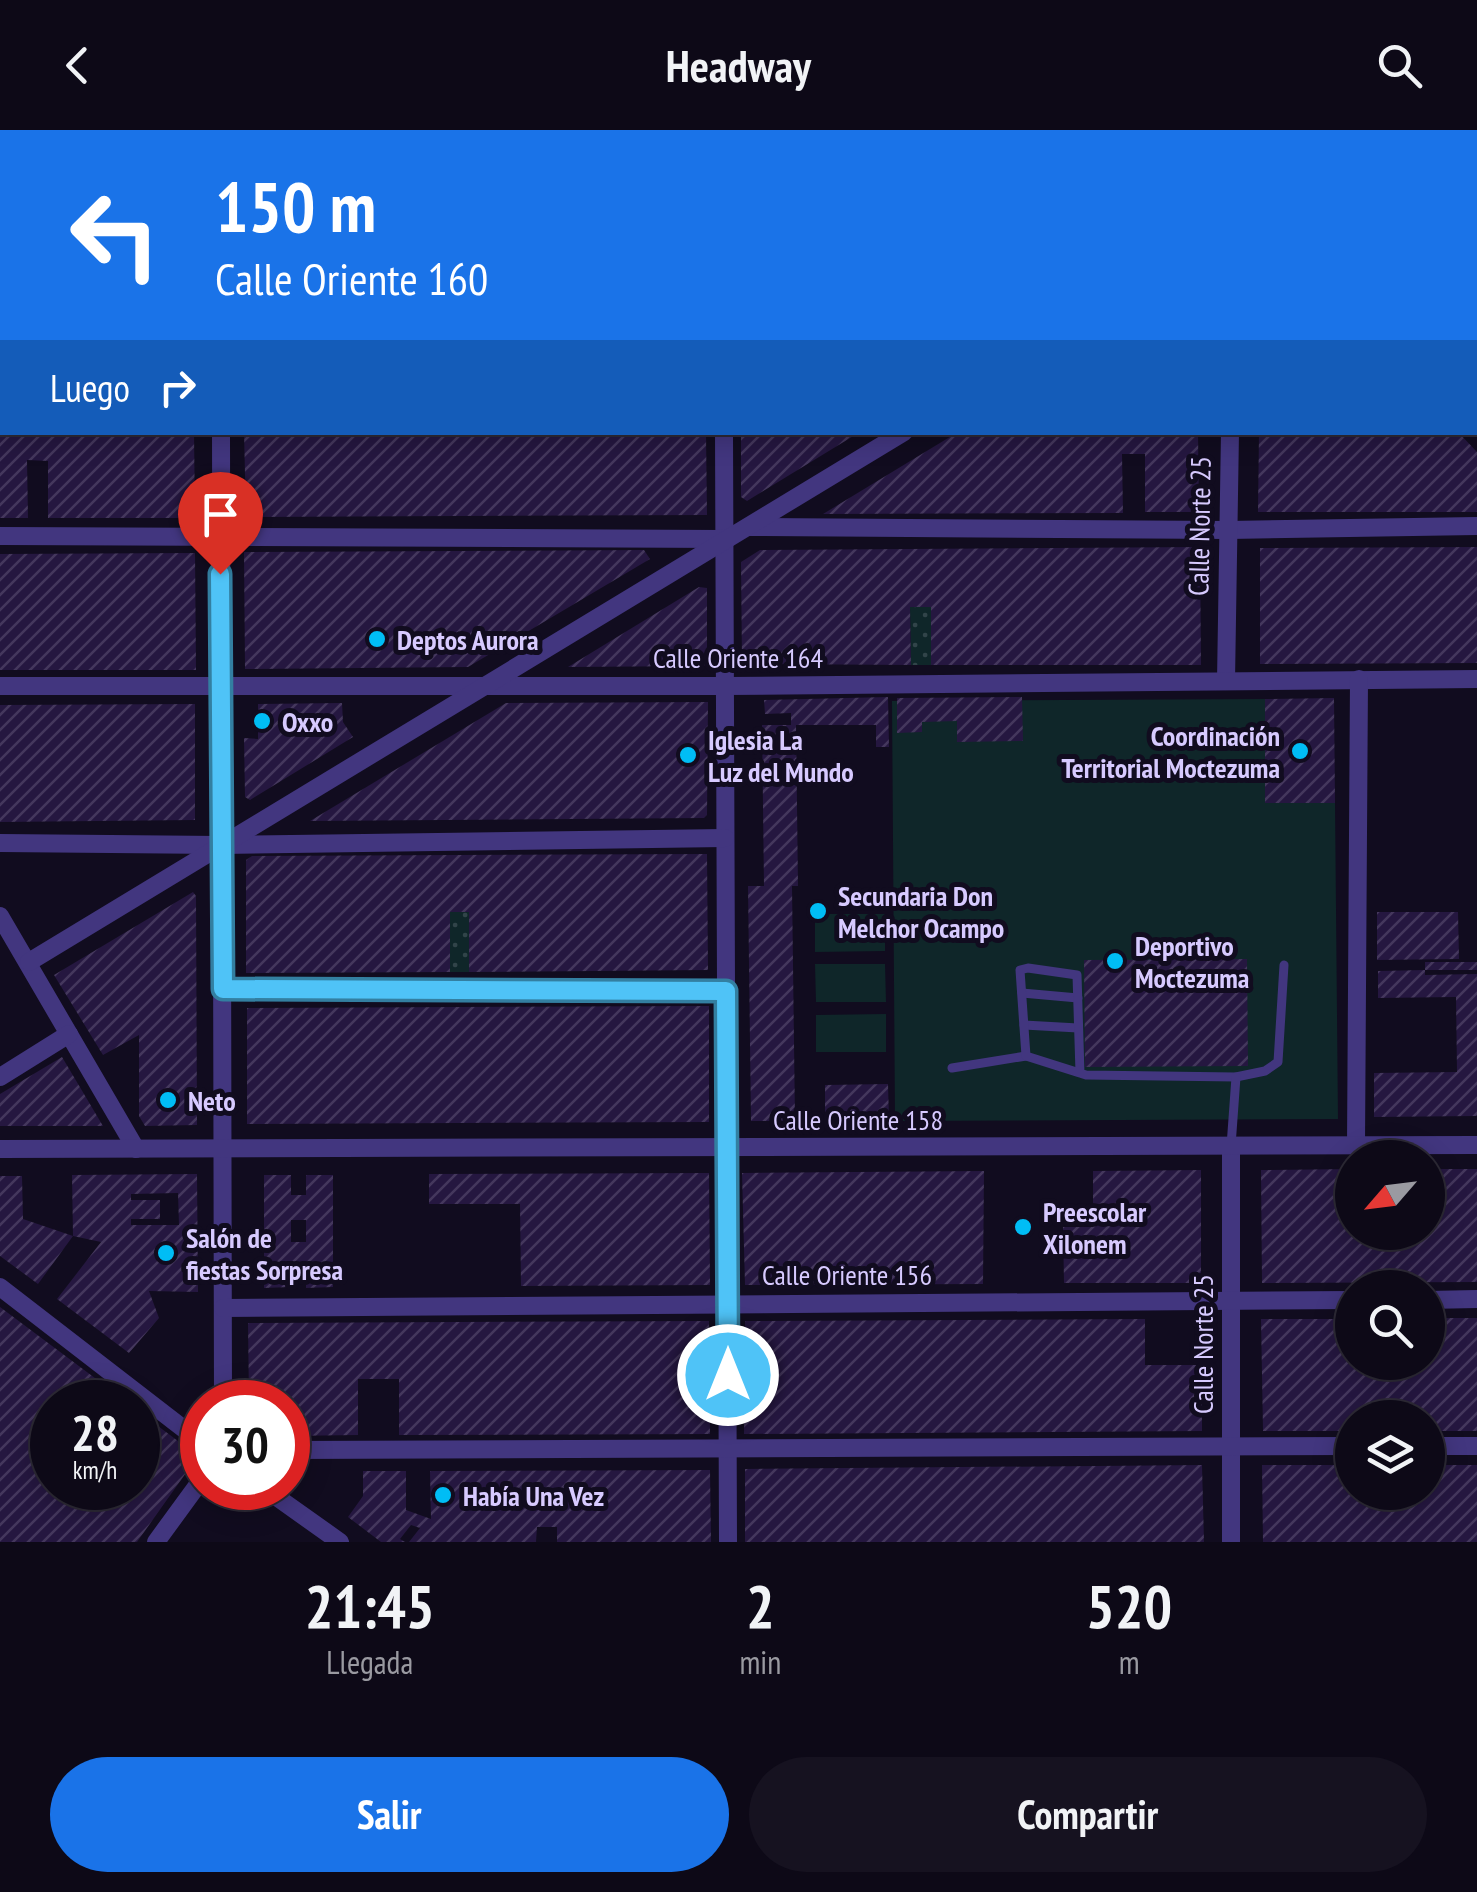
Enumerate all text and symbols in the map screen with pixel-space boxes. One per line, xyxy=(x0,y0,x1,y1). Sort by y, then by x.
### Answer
text: Headway xyxy=(666,36,811,94)
icon: back xyxy=(50,38,105,93)
icon: search xyxy=(1372,38,1427,93)
text: 150 m xyxy=(215,161,376,251)
icon: left xyxy=(50,170,180,300)
text: Calle Oriente 160 xyxy=(215,249,488,307)
icon: right xyxy=(150,360,205,415)
text: Luego xyxy=(50,363,130,412)
street label: Calle Norte 25 xyxy=(1179,456,1219,596)
pin xyxy=(178,472,263,575)
icon: arrive xyxy=(193,487,248,542)
place label: Deptos Aurora xyxy=(397,621,539,658)
marker: Deptos Aurora xyxy=(366,628,388,650)
street label: Calle Oriente 164 xyxy=(653,639,823,676)
place label: Oxxo xyxy=(282,703,333,740)
marker: Oxxo xyxy=(251,710,273,732)
place label: Coordinación Territorial Moctezuma xyxy=(1061,717,1280,786)
place label: Iglesia La Luz del Mundo xyxy=(708,721,854,790)
marker: Coordinación Territorial Moctezuma xyxy=(1289,740,1311,762)
marker: Iglesia La Luz del Mundo xyxy=(677,744,699,766)
place label: Secundaria Don Melchor Ocampo xyxy=(838,877,1004,946)
marker: Secundaria Don Melchor Ocampo xyxy=(807,900,829,922)
place label: Deportivo Moctezuma xyxy=(1135,927,1249,996)
marker: Deportivo Moctezuma xyxy=(1104,950,1126,972)
place label: Neto xyxy=(188,1082,236,1119)
marker: Neto xyxy=(157,1089,179,1111)
street label: Calle Oriente 158 xyxy=(773,1101,943,1138)
north arrow xyxy=(1335,1140,1445,1250)
map controls xyxy=(1335,1140,1445,1510)
place label: Preescolar Xilonem xyxy=(1043,1193,1147,1262)
marker: Preescolar Xilonem xyxy=(1012,1216,1034,1238)
place label: Salón de fiestas Sorpresa xyxy=(186,1219,343,1288)
marker: Salón de fiestas Sorpresa xyxy=(155,1242,177,1264)
street label: Calle Oriente 156 xyxy=(762,1256,932,1293)
button: search xyxy=(1335,1270,1445,1380)
street label: Calle Norte 25 xyxy=(1184,1274,1221,1414)
position arrow xyxy=(676,1323,780,1427)
speed limit sign: 30 xyxy=(180,1380,310,1510)
text: 28 xyxy=(71,1400,119,1465)
button: layers xyxy=(1335,1400,1445,1510)
text: km/h xyxy=(73,1454,117,1486)
place label: Había Una Vez xyxy=(463,1477,604,1514)
marker: Había Una Vez xyxy=(432,1484,454,1506)
text: 21:45 xyxy=(305,1567,435,1645)
text: 2 xyxy=(746,1567,775,1645)
text: 520 xyxy=(1086,1567,1172,1645)
text: Llegada xyxy=(326,1641,413,1683)
text: min xyxy=(739,1641,781,1683)
text: m xyxy=(1119,1641,1140,1683)
button: Salir xyxy=(50,1757,729,1872)
button: Compartir xyxy=(749,1757,1427,1872)

